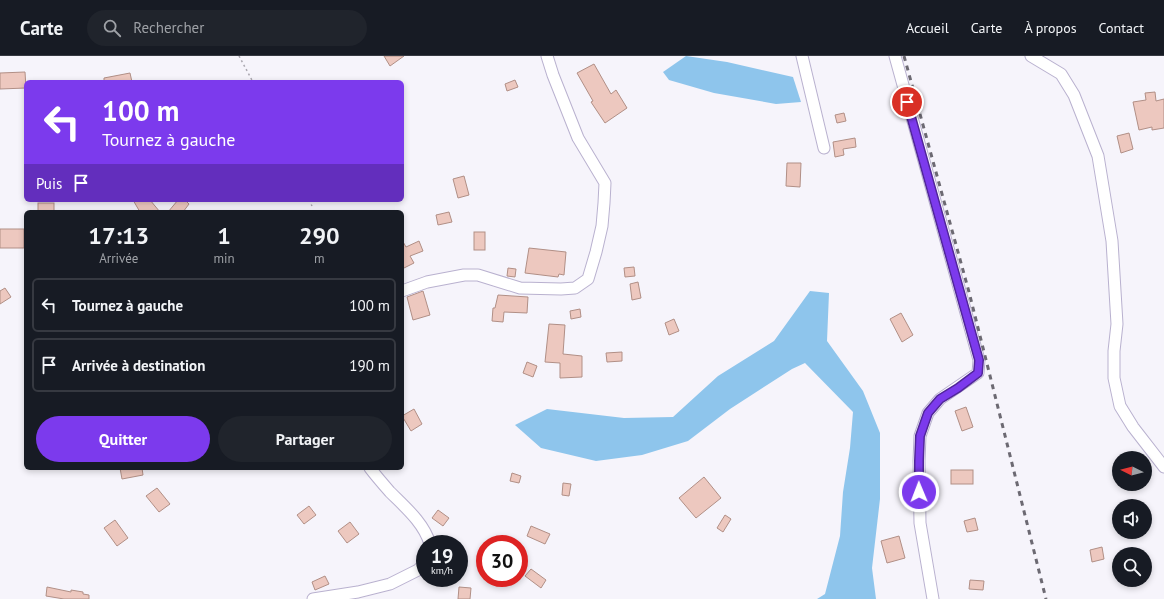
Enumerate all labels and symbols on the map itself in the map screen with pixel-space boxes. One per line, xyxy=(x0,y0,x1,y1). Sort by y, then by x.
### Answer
pin xyxy=(890,85,924,119)
north arrow xyxy=(1112,451,1152,491)
position arrow xyxy=(898,471,940,513)
speed limit sign: 30 xyxy=(476,535,528,587)

